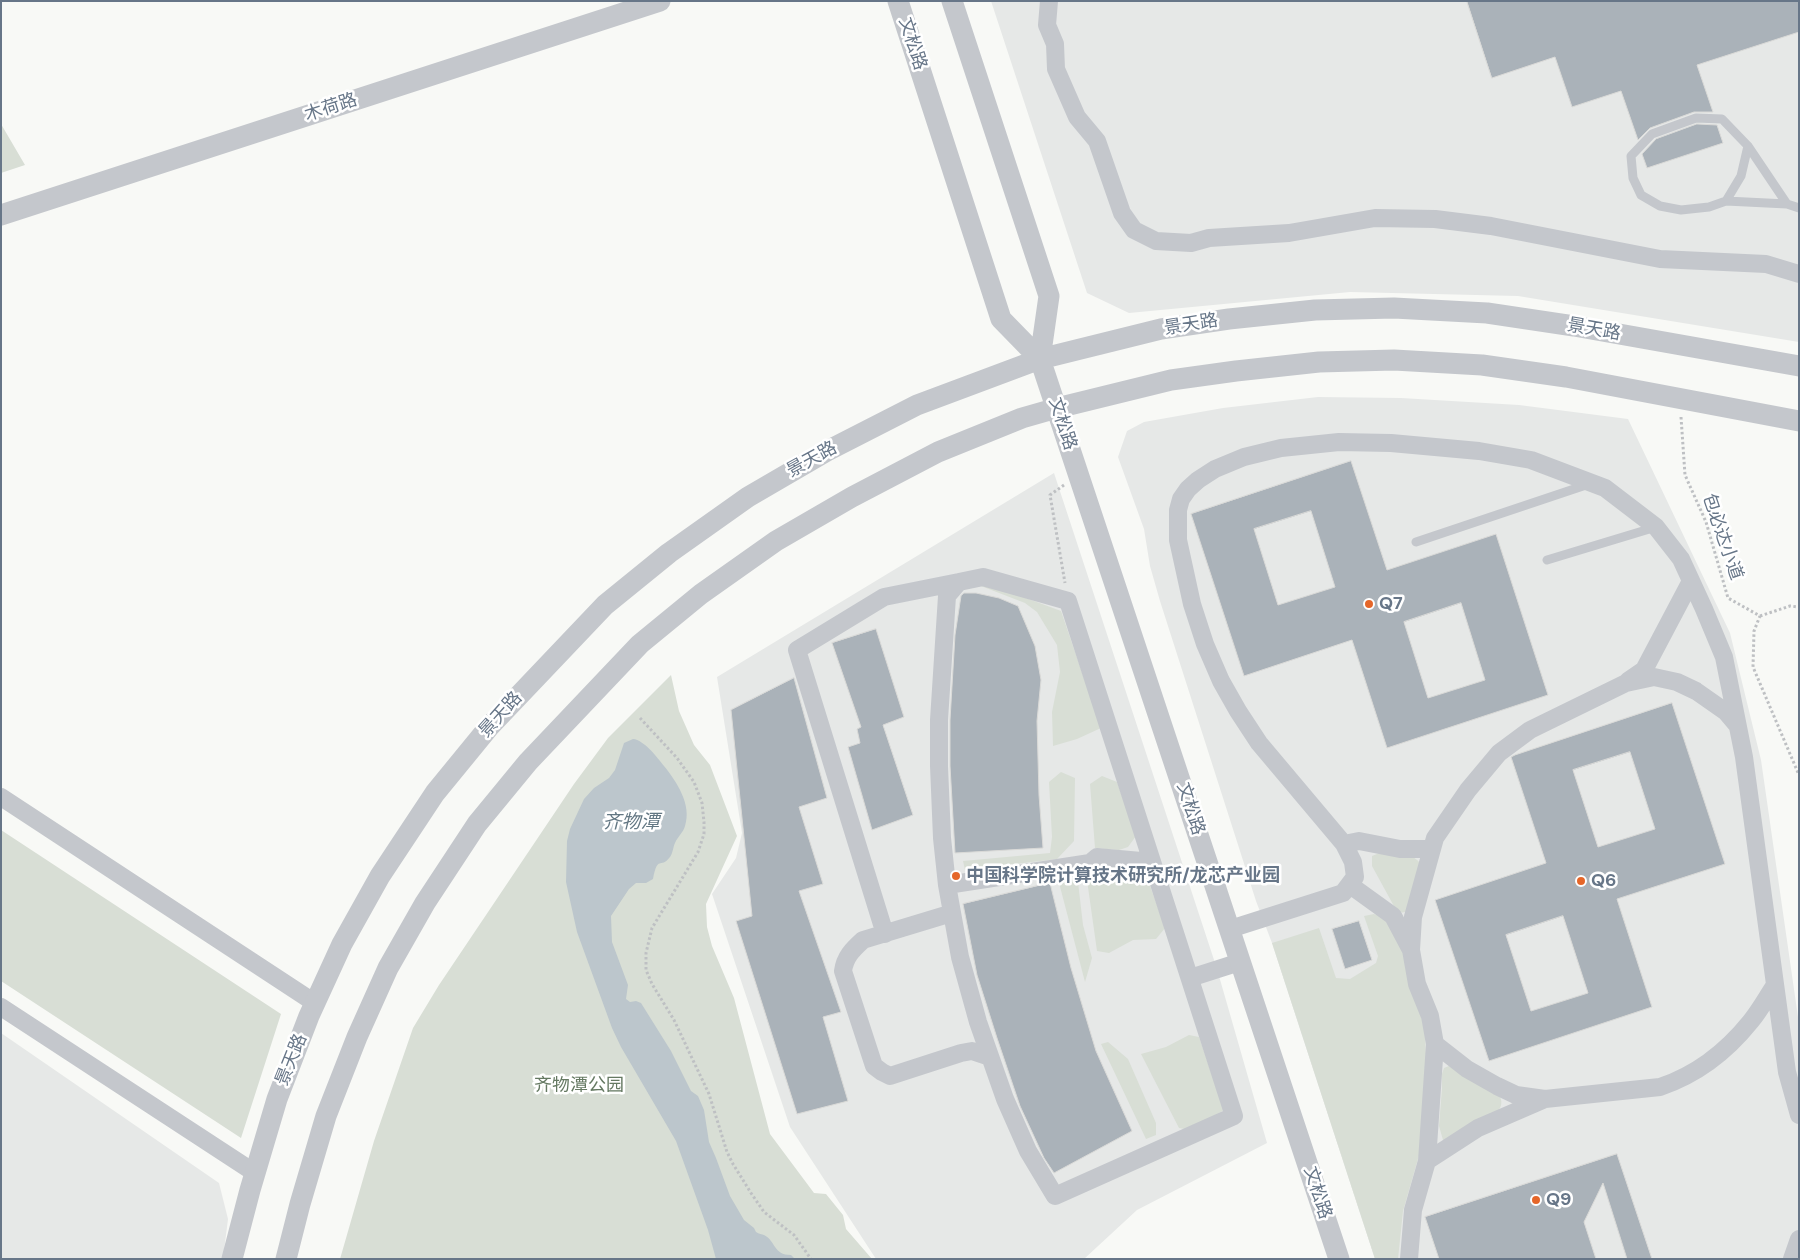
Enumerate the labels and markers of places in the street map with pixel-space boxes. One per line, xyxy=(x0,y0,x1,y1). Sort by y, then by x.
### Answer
place label: Q7 xyxy=(1379,593,1403,615)
marker: Q7 xyxy=(1363,598,1375,610)
place label: 中国科学院计算技术研究所/龙芯产业园 xyxy=(966,865,1280,887)
marker: 中国科学院计算技术研究所/龙芯产业园 xyxy=(950,870,962,882)
place label: Q6 xyxy=(1591,870,1617,892)
marker: Q6 xyxy=(1575,875,1587,887)
place label: Q9 xyxy=(1546,1189,1572,1211)
marker: Q9 xyxy=(1530,1194,1542,1206)

